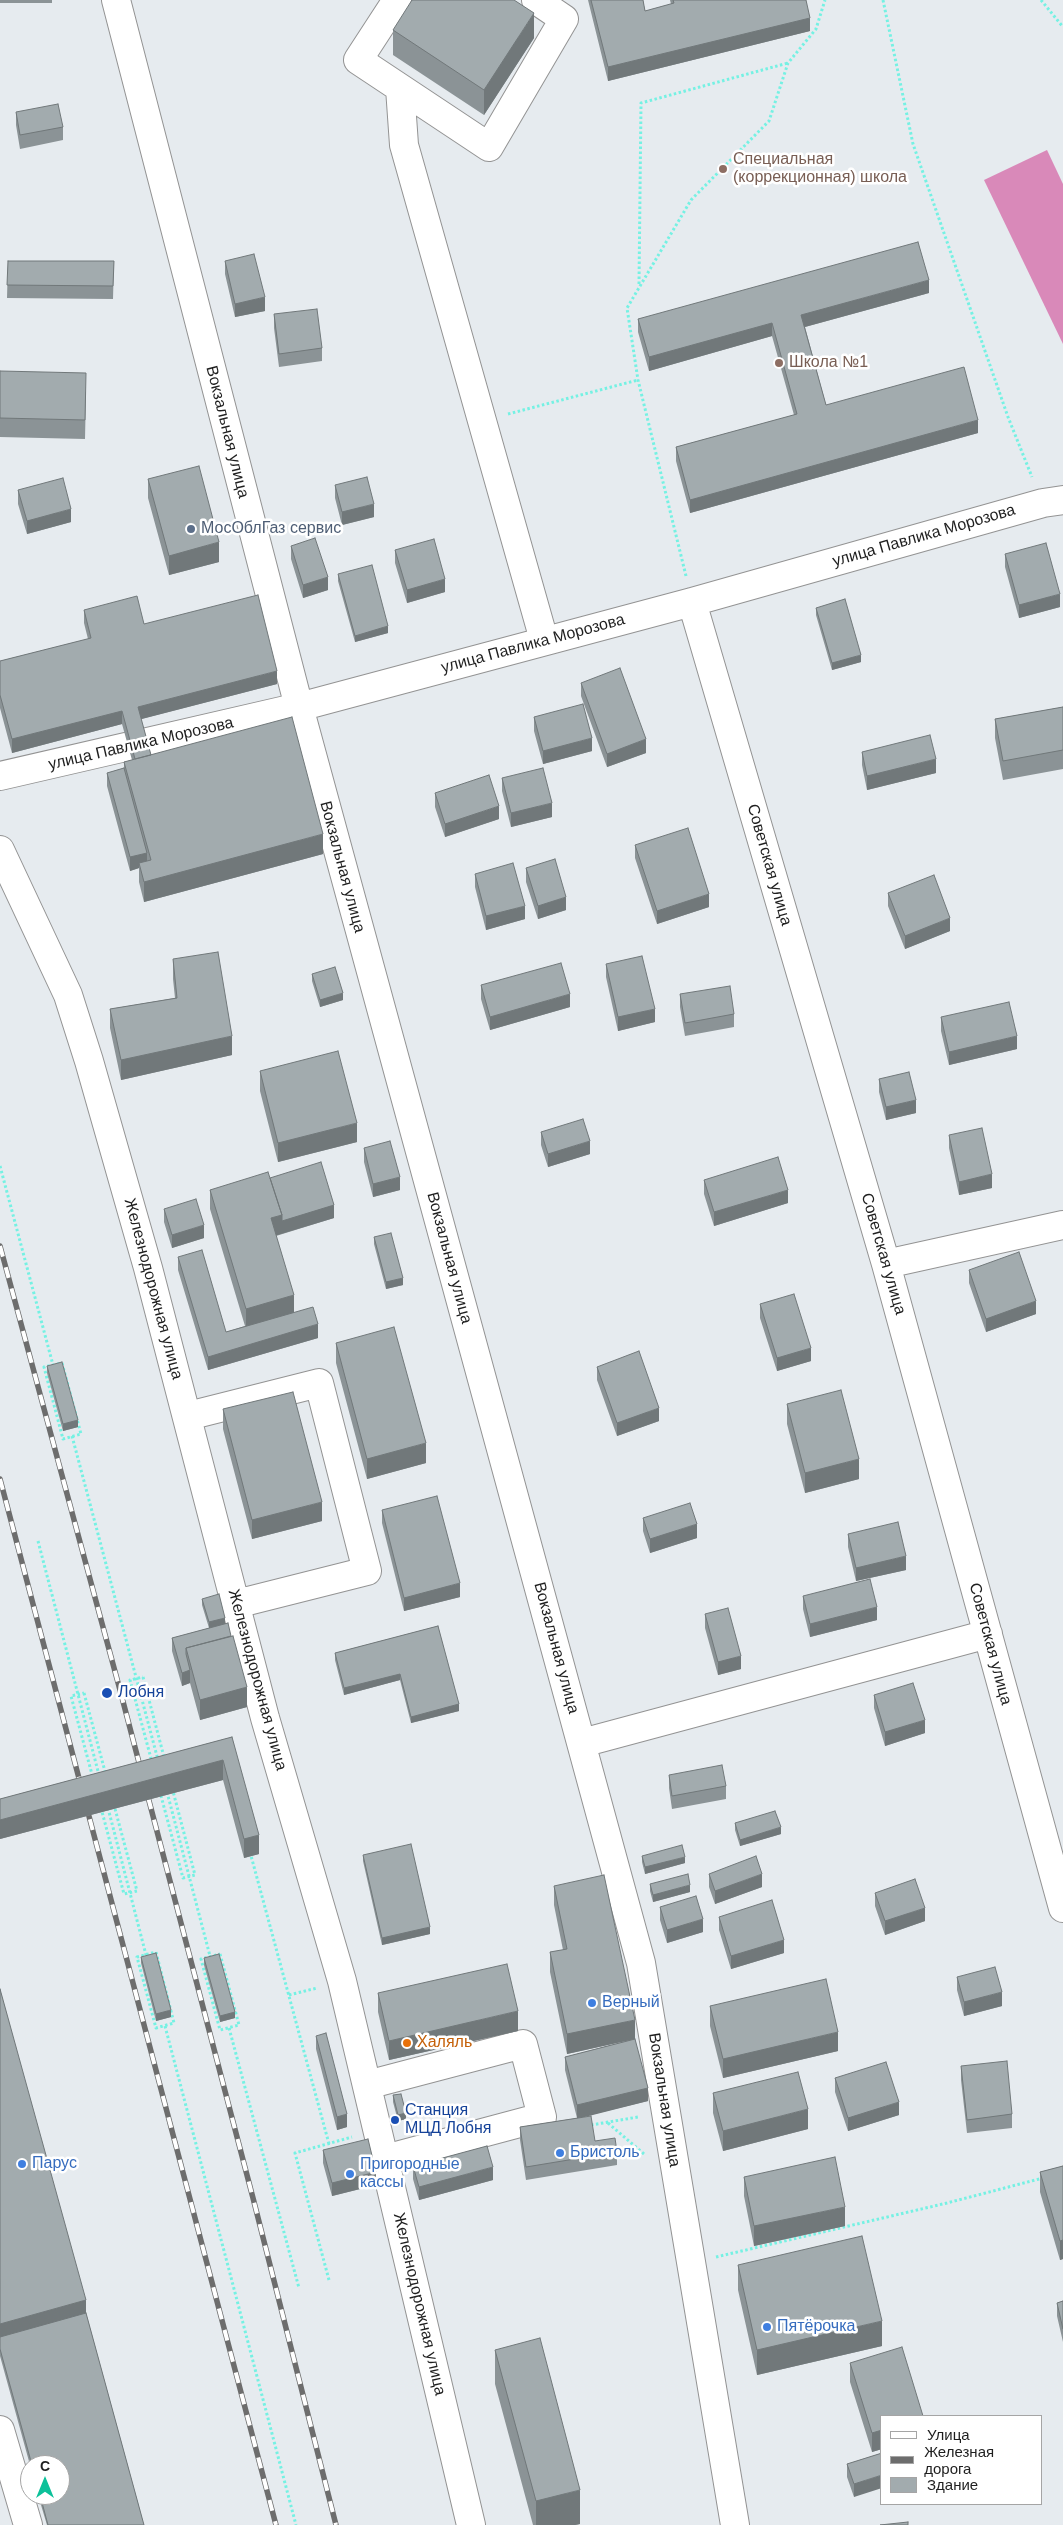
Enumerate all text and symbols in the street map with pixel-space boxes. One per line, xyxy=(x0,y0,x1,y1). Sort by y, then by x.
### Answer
place label: Специальная (коррекционная) школа xyxy=(733,150,907,188)
marker: Специальная (коррекционная) школа xyxy=(717,163,729,175)
place label: Школа №1 xyxy=(789,353,868,373)
marker: Школа №1 xyxy=(773,357,785,369)
street label: Вокзальная улица xyxy=(201,364,253,500)
street label: улица Павлика Морозова xyxy=(830,501,1018,571)
place label: МосОблГаз сервис xyxy=(201,519,341,539)
marker: МосОблГаз сервис xyxy=(185,523,197,535)
street label: улица Павлика Морозова xyxy=(439,610,627,678)
street label: улица Павлика Морозова xyxy=(47,713,235,775)
street label: Вокзальная улица xyxy=(315,799,369,935)
street label: Советская улица xyxy=(742,802,796,928)
street label: Вокзальная улица xyxy=(422,1190,476,1326)
street label: Советская улица xyxy=(856,1191,910,1317)
street label: Железнодорожная улица xyxy=(120,1196,186,1382)
street label: Вокзальная улица xyxy=(529,1580,583,1716)
street label: Советская улица xyxy=(964,1581,1016,1707)
street label: Железнодорожная улица xyxy=(224,1587,290,1773)
place label: Лобня xyxy=(118,1683,164,1703)
marker: Лобня xyxy=(100,1686,114,1700)
place label: Верный xyxy=(602,1993,660,2013)
marker: Верный xyxy=(586,1997,598,2009)
street label: Вокзальная улица xyxy=(644,2032,684,2168)
place label: Халяль xyxy=(417,2033,472,2053)
marker: Халяль xyxy=(401,2037,413,2049)
place label: Станция МЦД Лобня xyxy=(405,2101,492,2139)
marker: Станция МЦД Лобня xyxy=(389,2114,401,2126)
place label: Бристоль xyxy=(570,2143,640,2163)
marker: Бристоль xyxy=(554,2147,566,2159)
place label: Парус xyxy=(32,2154,77,2174)
place label: Пригородные кассы xyxy=(360,2155,460,2193)
marker: Парус xyxy=(16,2158,28,2170)
marker: Пригородные кассы xyxy=(344,2168,356,2180)
street label: Железнодорожная улица xyxy=(389,2211,449,2397)
place label: Пятёрочка xyxy=(777,2317,855,2337)
marker: Пятёрочка xyxy=(761,2321,773,2333)
legend xyxy=(880,2415,1043,2505)
text: Улица xyxy=(927,2426,970,2443)
text: Железная дорога xyxy=(924,2443,994,2477)
north arrow xyxy=(20,2455,70,2505)
text: С xyxy=(40,2458,50,2474)
text: Здание xyxy=(927,2476,978,2493)

